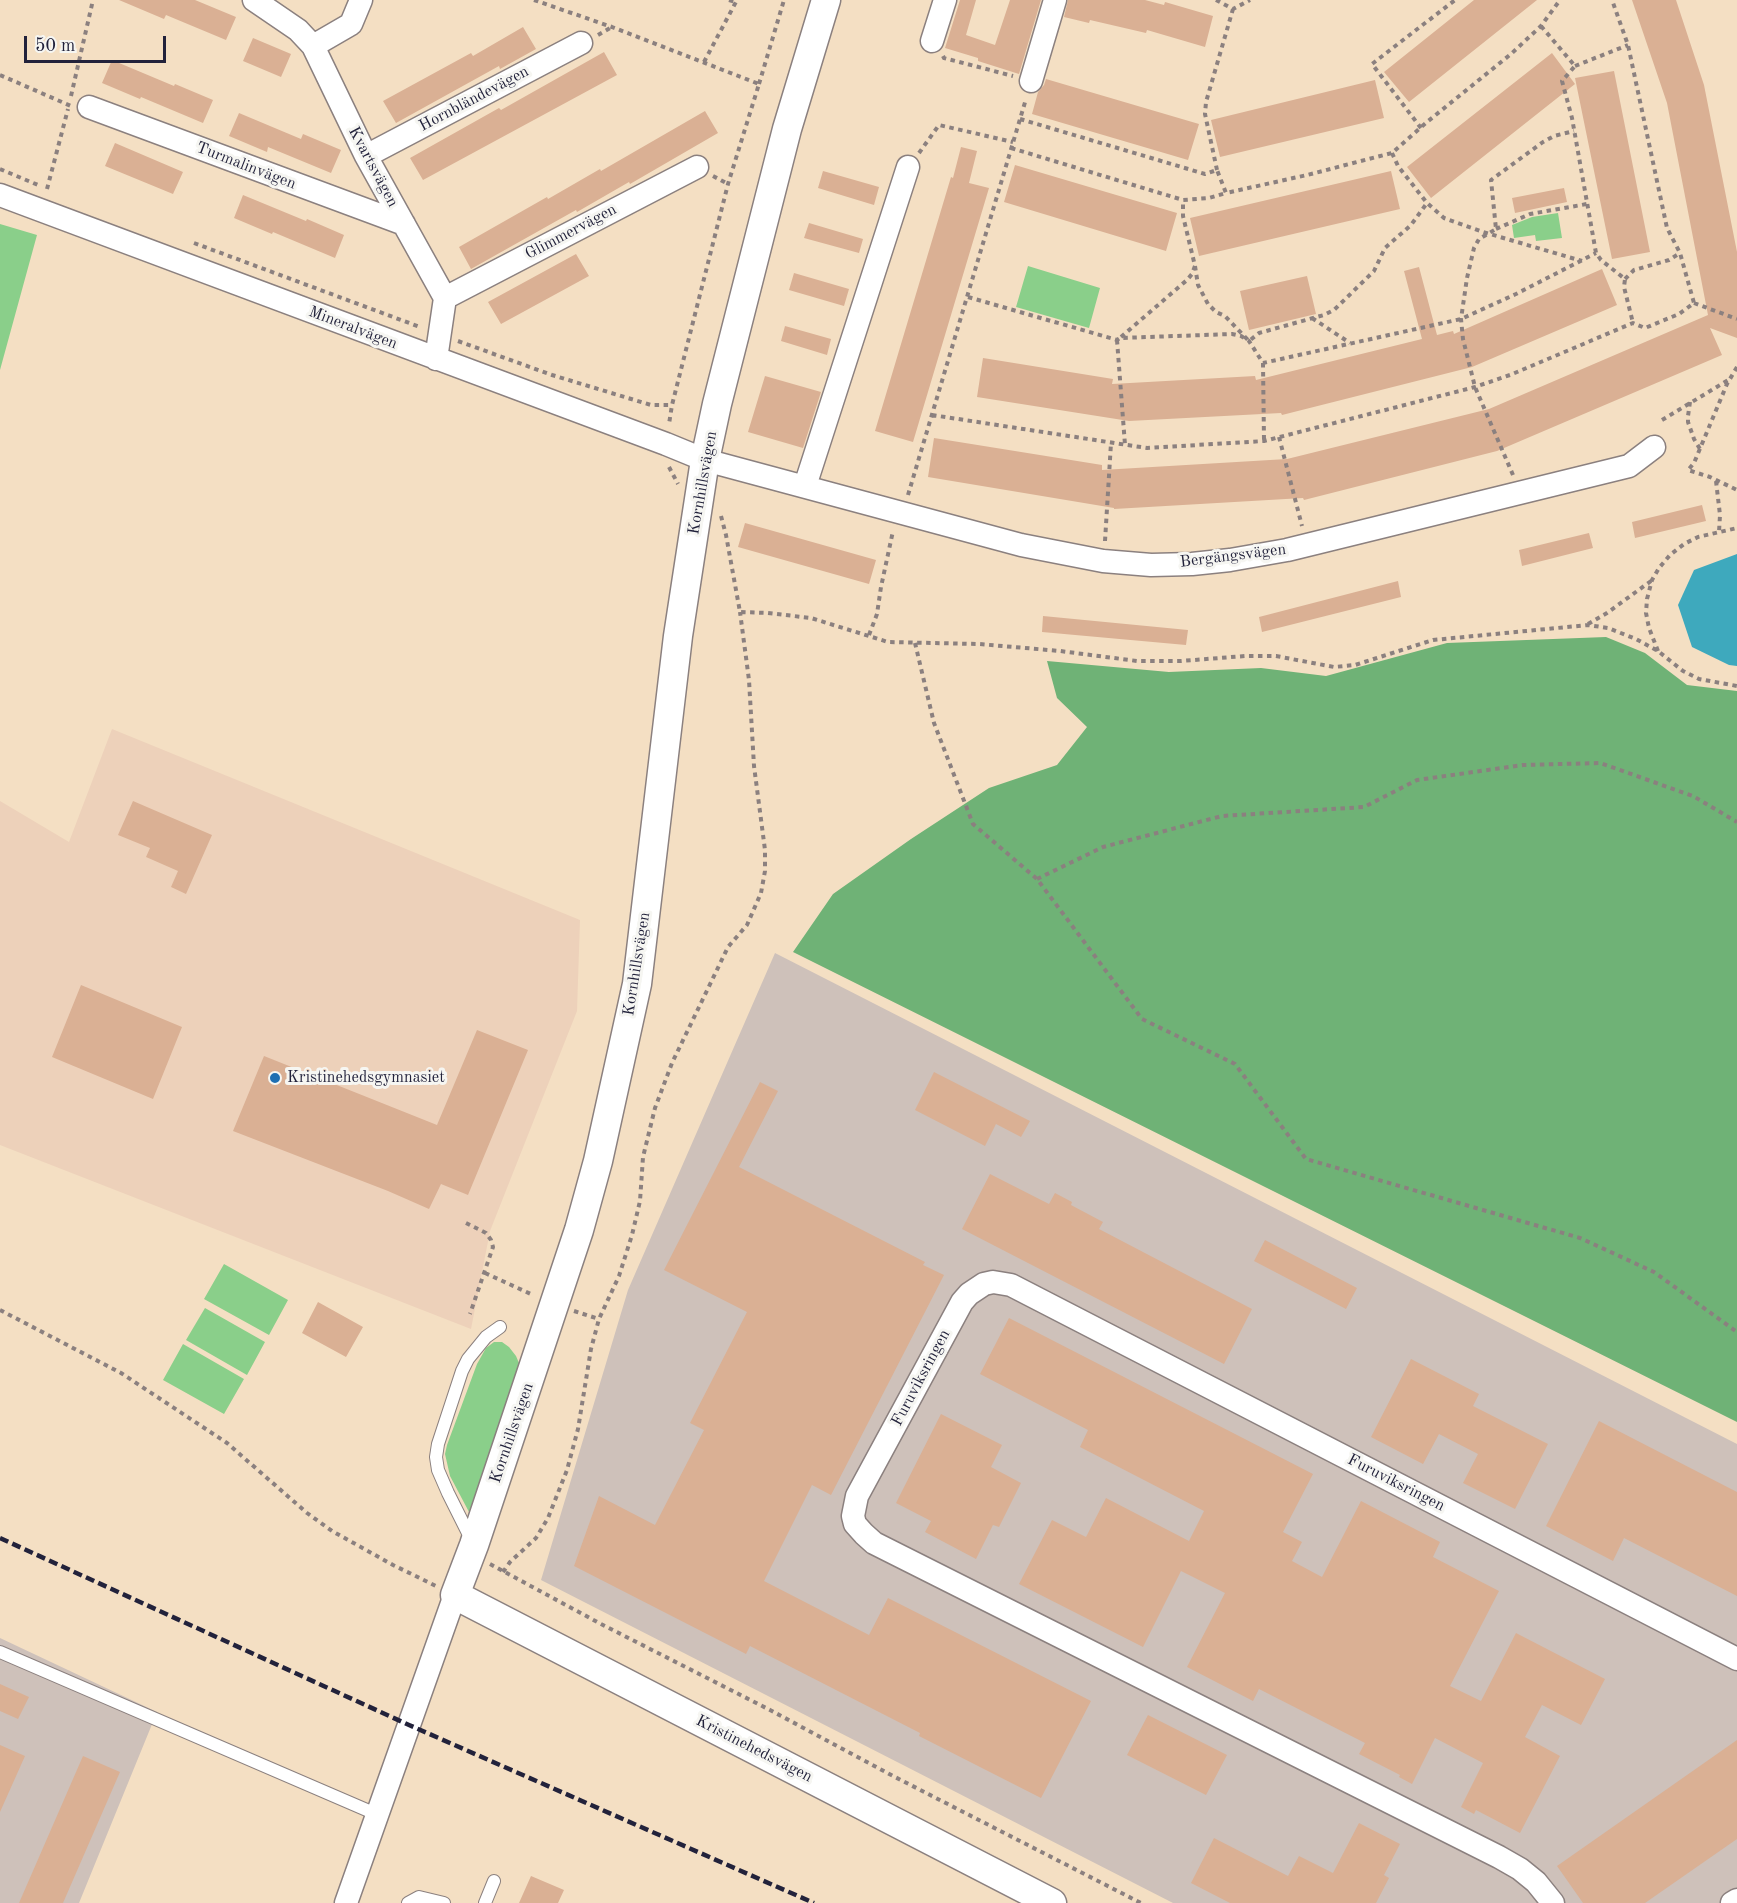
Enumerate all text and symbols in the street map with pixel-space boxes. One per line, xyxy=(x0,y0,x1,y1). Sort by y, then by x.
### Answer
scale bar xyxy=(27,24,170,62)
text: 50 m xyxy=(35,37,75,55)
street label: Hornbländevägen xyxy=(416,62,532,136)
street label: Kvartsvägen xyxy=(344,124,402,210)
street label: Turmalinvägen xyxy=(193,138,299,194)
street label: Glimmervägen xyxy=(522,200,620,264)
street label: Mineralvägen xyxy=(306,302,400,354)
street label: Kornhillsvägen xyxy=(684,430,722,536)
street label: Bergängsvägen xyxy=(1179,540,1287,572)
street label: Kornhillsvägen xyxy=(619,911,655,1017)
place label: Kristinehedsgymnasiet xyxy=(287,1068,445,1088)
marker: Kristinehedsgymnasiet xyxy=(268,1071,282,1085)
street label: Furuviksringen xyxy=(887,1326,955,1430)
street label: Kornhillsvägen xyxy=(486,1380,538,1486)
street label: Furuviksringen xyxy=(1344,1450,1448,1516)
street label: Kristinehedsvägen xyxy=(693,1711,815,1787)

